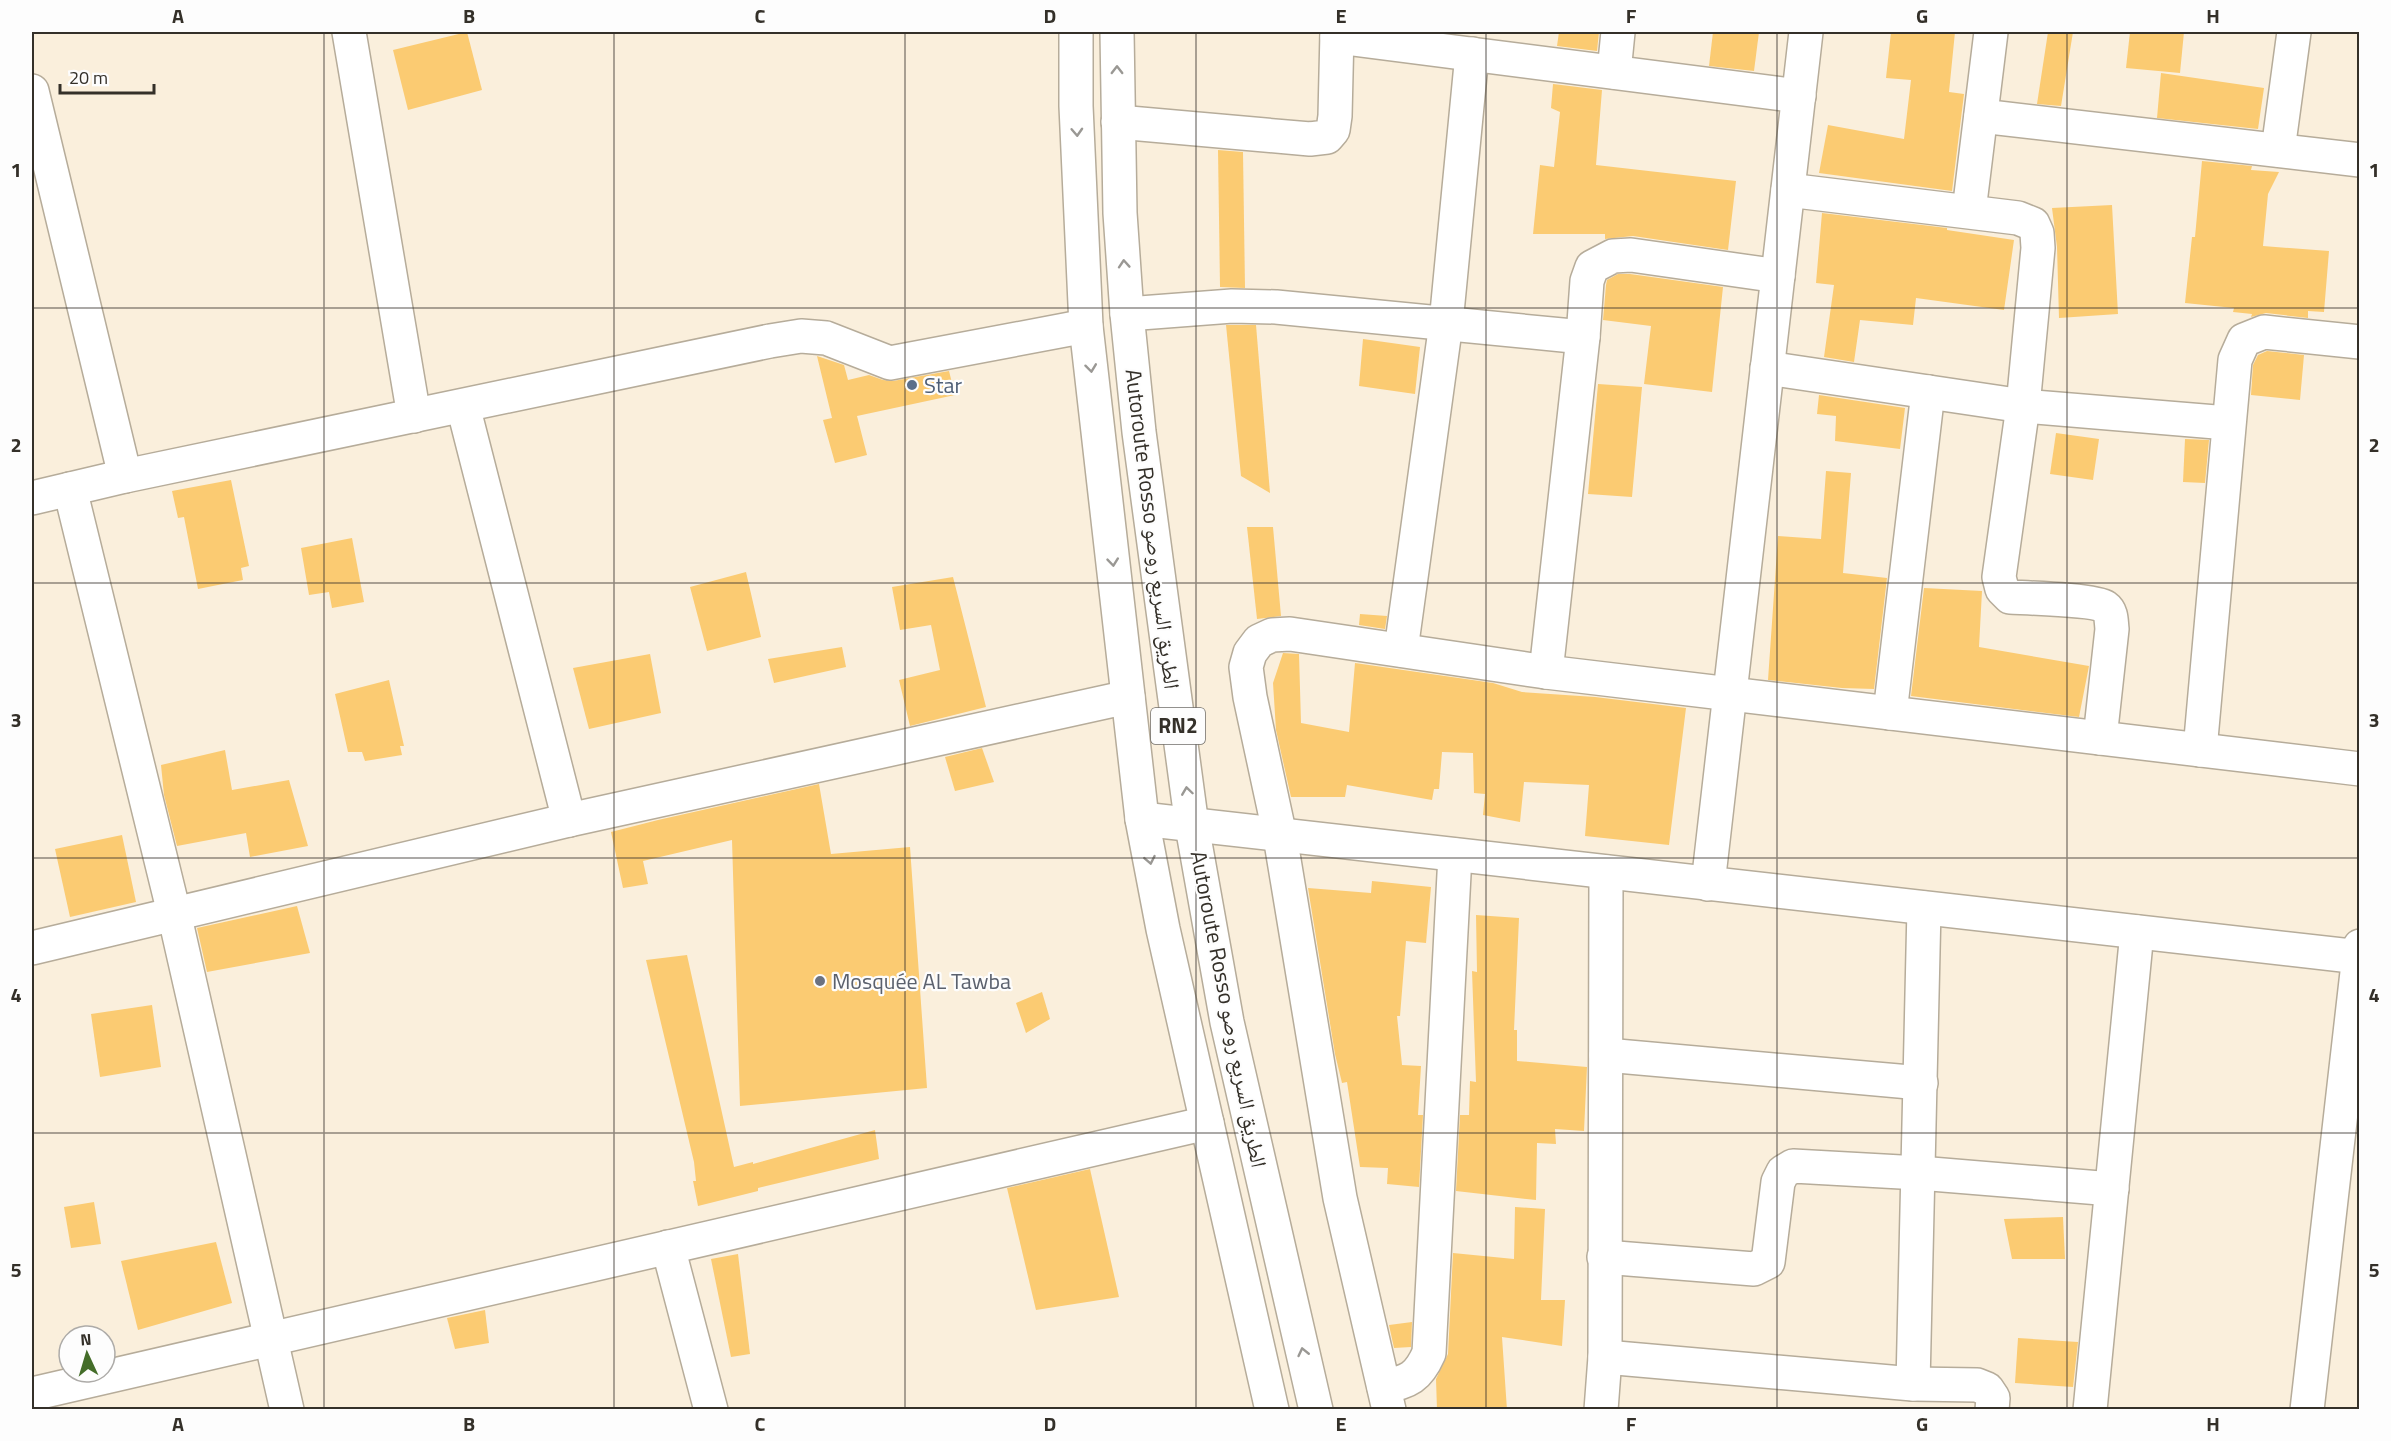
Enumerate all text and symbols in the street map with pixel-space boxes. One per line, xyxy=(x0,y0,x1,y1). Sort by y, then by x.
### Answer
text: A xyxy=(172,0,184,31)
text: B xyxy=(463,0,475,31)
text: C xyxy=(755,0,766,31)
text: D xyxy=(1044,0,1056,31)
text: E xyxy=(1335,0,1347,31)
text: F xyxy=(1626,0,1637,31)
text: G xyxy=(1916,0,1928,31)
text: H xyxy=(2206,0,2220,31)
scale bar xyxy=(60,57,154,95)
text: 20 m xyxy=(69,64,108,91)
one-way arrow xyxy=(1111,65,1124,74)
one-way arrow xyxy=(1071,127,1084,136)
text: 1 xyxy=(10,154,22,185)
text: 1 xyxy=(2368,154,2380,185)
one-way arrow xyxy=(1117,260,1130,269)
one-way arrow xyxy=(1084,364,1097,373)
street label: Autoroute Rosso الطريق السريع روصو xyxy=(1116,367,1190,691)
place label: Star xyxy=(924,368,962,402)
marker: Star xyxy=(905,378,919,392)
text: 2 xyxy=(10,429,22,460)
text: 2 xyxy=(2368,429,2380,460)
one-way arrow xyxy=(1106,558,1119,567)
text: 3 xyxy=(10,704,22,735)
text: 3 xyxy=(2368,704,2380,735)
road number: RN2 xyxy=(1151,708,1205,744)
one-way arrow xyxy=(1182,787,1194,796)
street label: Autoroute Rosso الطريق السريع روصو xyxy=(1182,848,1276,1170)
one-way arrow xyxy=(1143,855,1156,865)
place label: Mosquée AL Tawba xyxy=(832,964,1011,998)
marker: Mosquée AL Tawba xyxy=(813,974,827,988)
text: 4 xyxy=(10,979,22,1010)
text: 4 xyxy=(2368,979,2380,1010)
text: 5 xyxy=(10,1254,22,1285)
text: 5 xyxy=(2368,1254,2380,1285)
north arrow xyxy=(57,1324,117,1384)
text: N xyxy=(80,1327,92,1351)
one-way arrow xyxy=(1297,1348,1310,1358)
text: A xyxy=(172,1408,184,1439)
text: B xyxy=(463,1408,475,1439)
text: C xyxy=(755,1408,766,1439)
text: D xyxy=(1044,1408,1056,1439)
text: E xyxy=(1335,1408,1347,1439)
text: F xyxy=(1626,1408,1637,1439)
text: G xyxy=(1916,1408,1928,1439)
text: H xyxy=(2206,1408,2220,1439)

